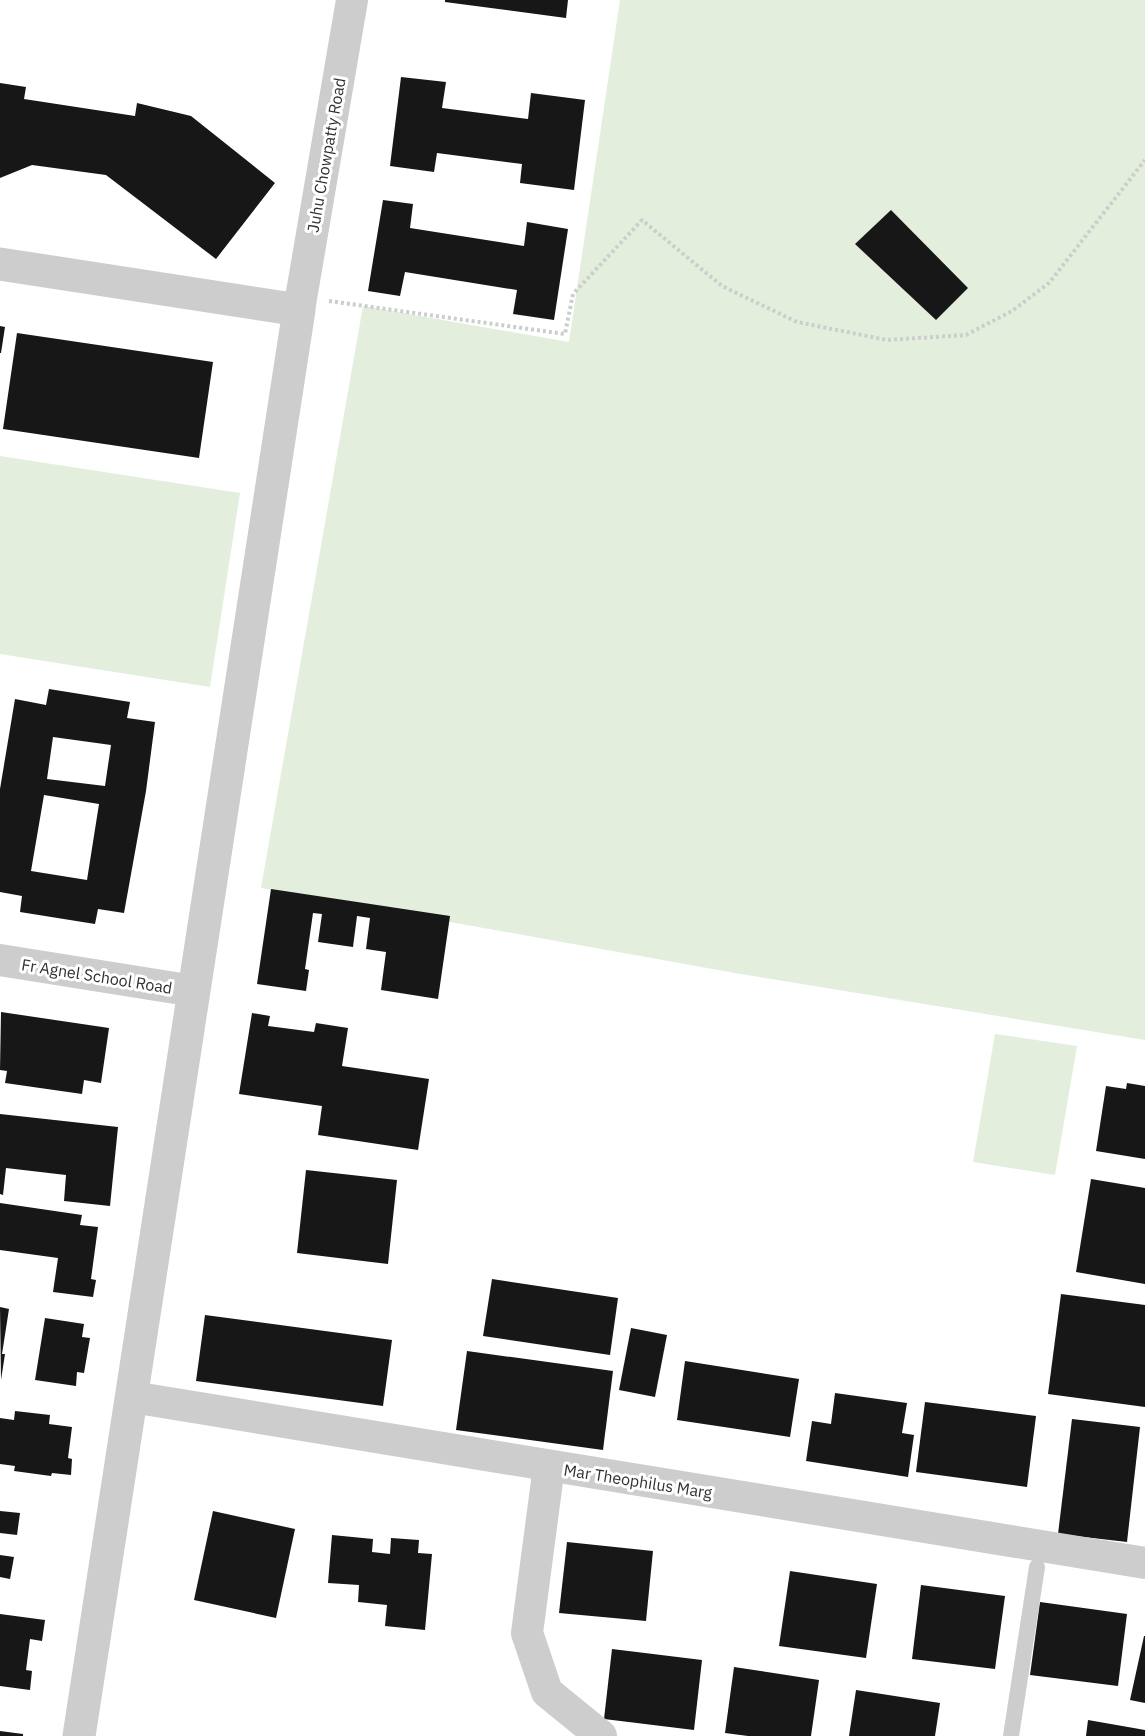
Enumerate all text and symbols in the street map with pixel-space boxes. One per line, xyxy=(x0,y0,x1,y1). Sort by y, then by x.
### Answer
street label: Juhu Chowpatty Road xyxy=(303,76,349,234)
street label: Fr Agnel School Road xyxy=(20,954,174,998)
street label: Mar Theophilus Marg xyxy=(562,1459,714,1503)

